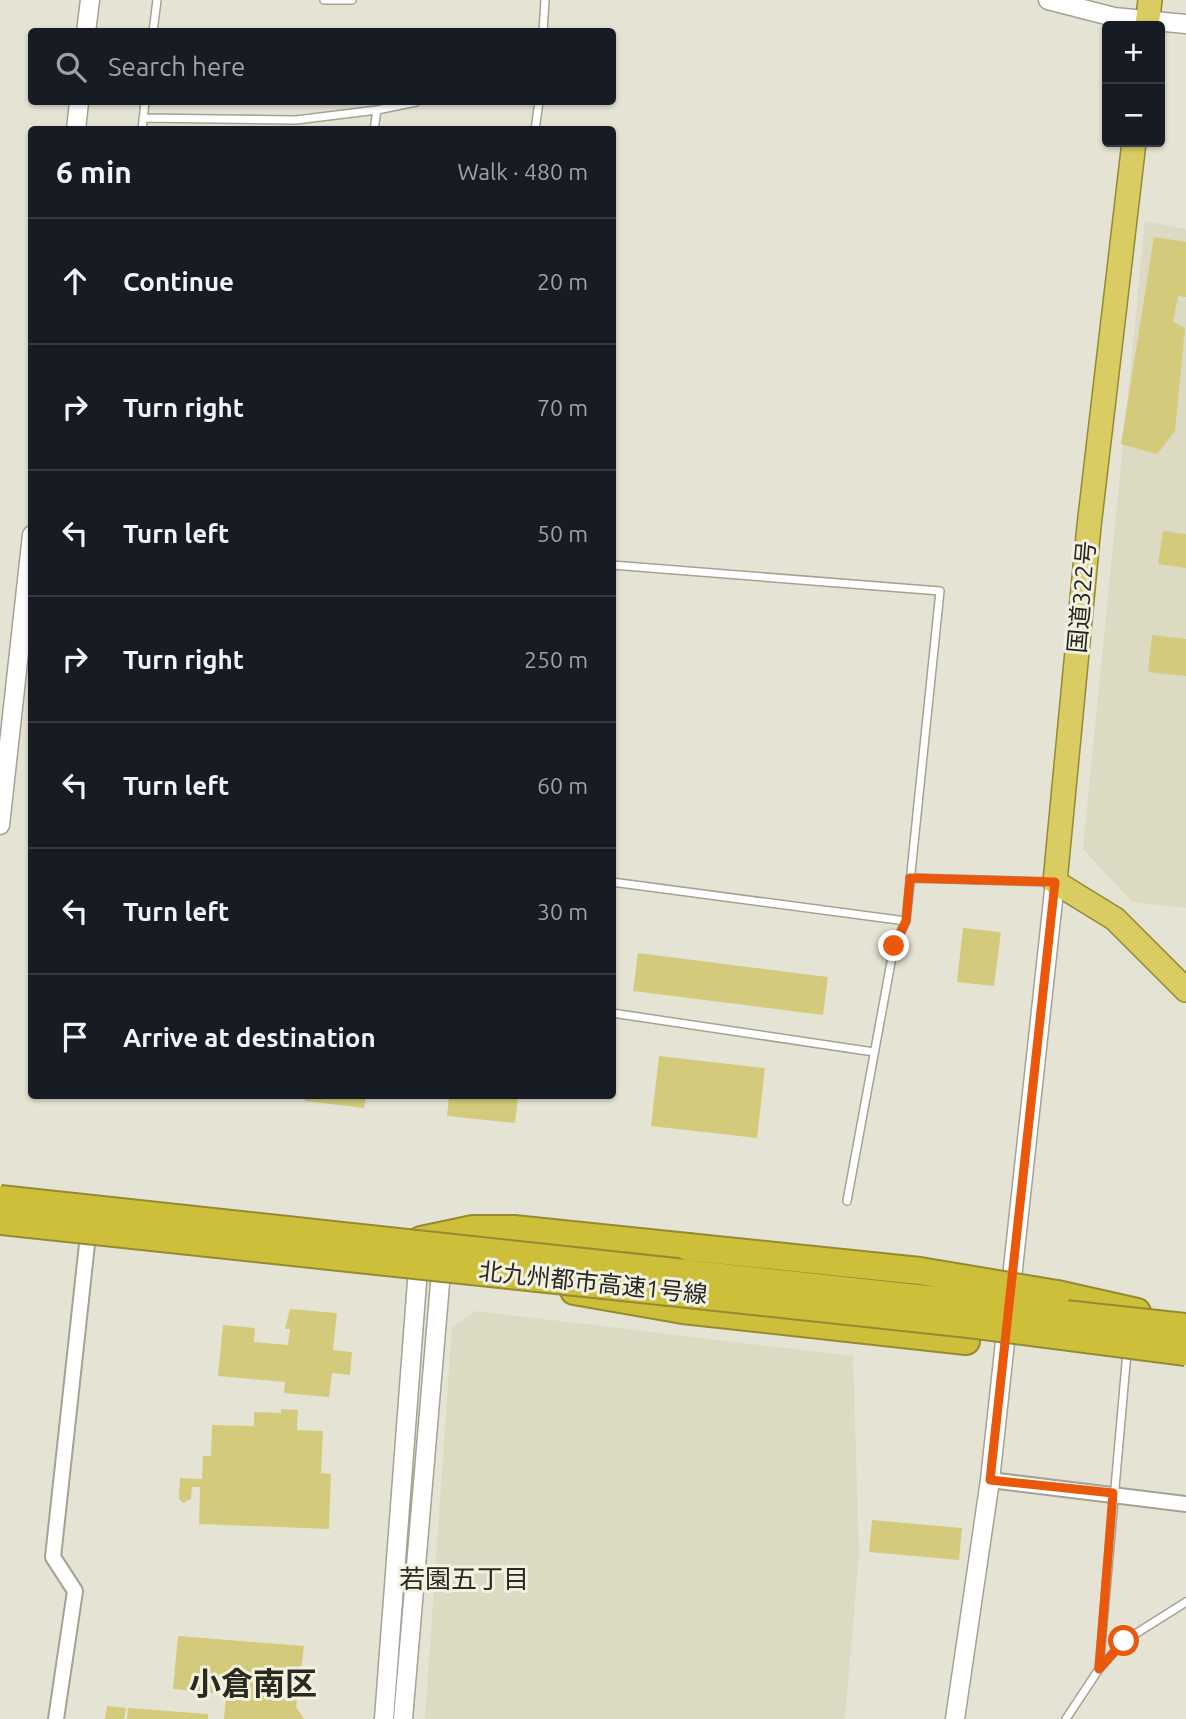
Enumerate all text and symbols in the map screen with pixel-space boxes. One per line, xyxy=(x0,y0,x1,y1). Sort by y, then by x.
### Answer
map controls xyxy=(1102,21,1165,147)
button: + xyxy=(1102,21,1165,84)
search box xyxy=(28,28,616,105)
icon: search xyxy=(52,48,90,86)
text: Search here xyxy=(108,52,245,81)
button: − xyxy=(1102,84,1165,147)
text: 6 min xyxy=(56,155,132,189)
text: Walk · 480 m xyxy=(457,159,588,184)
icon: ahead xyxy=(56,262,94,300)
text: Continue xyxy=(123,267,234,296)
text: 20 m xyxy=(537,269,588,294)
icon: right xyxy=(56,388,94,426)
text: Turn right xyxy=(123,393,244,422)
text: 70 m xyxy=(537,395,588,420)
icon: left xyxy=(56,514,94,552)
text: Turn left xyxy=(123,519,229,548)
text: 50 m xyxy=(537,521,588,546)
street label: 国道322号 xyxy=(1063,540,1100,654)
icon: right xyxy=(56,640,94,678)
text: Turn right xyxy=(123,645,244,674)
text: 250 m xyxy=(524,647,588,672)
icon: left xyxy=(56,766,94,804)
text: Turn left xyxy=(123,771,229,800)
text: 60 m xyxy=(537,773,588,798)
icon: left xyxy=(56,892,94,930)
text: Turn left xyxy=(123,897,229,926)
text: 30 m xyxy=(537,899,588,924)
route end xyxy=(878,930,909,961)
icon: arrive xyxy=(56,1018,94,1056)
text: Arrive at destination xyxy=(123,1023,376,1052)
street label: 北九州都市高速1号線 xyxy=(477,1257,709,1308)
district label: 若園五丁目 xyxy=(399,1564,529,1593)
route start xyxy=(1108,1625,1139,1656)
district label: 小倉南区 xyxy=(189,1665,317,1701)

